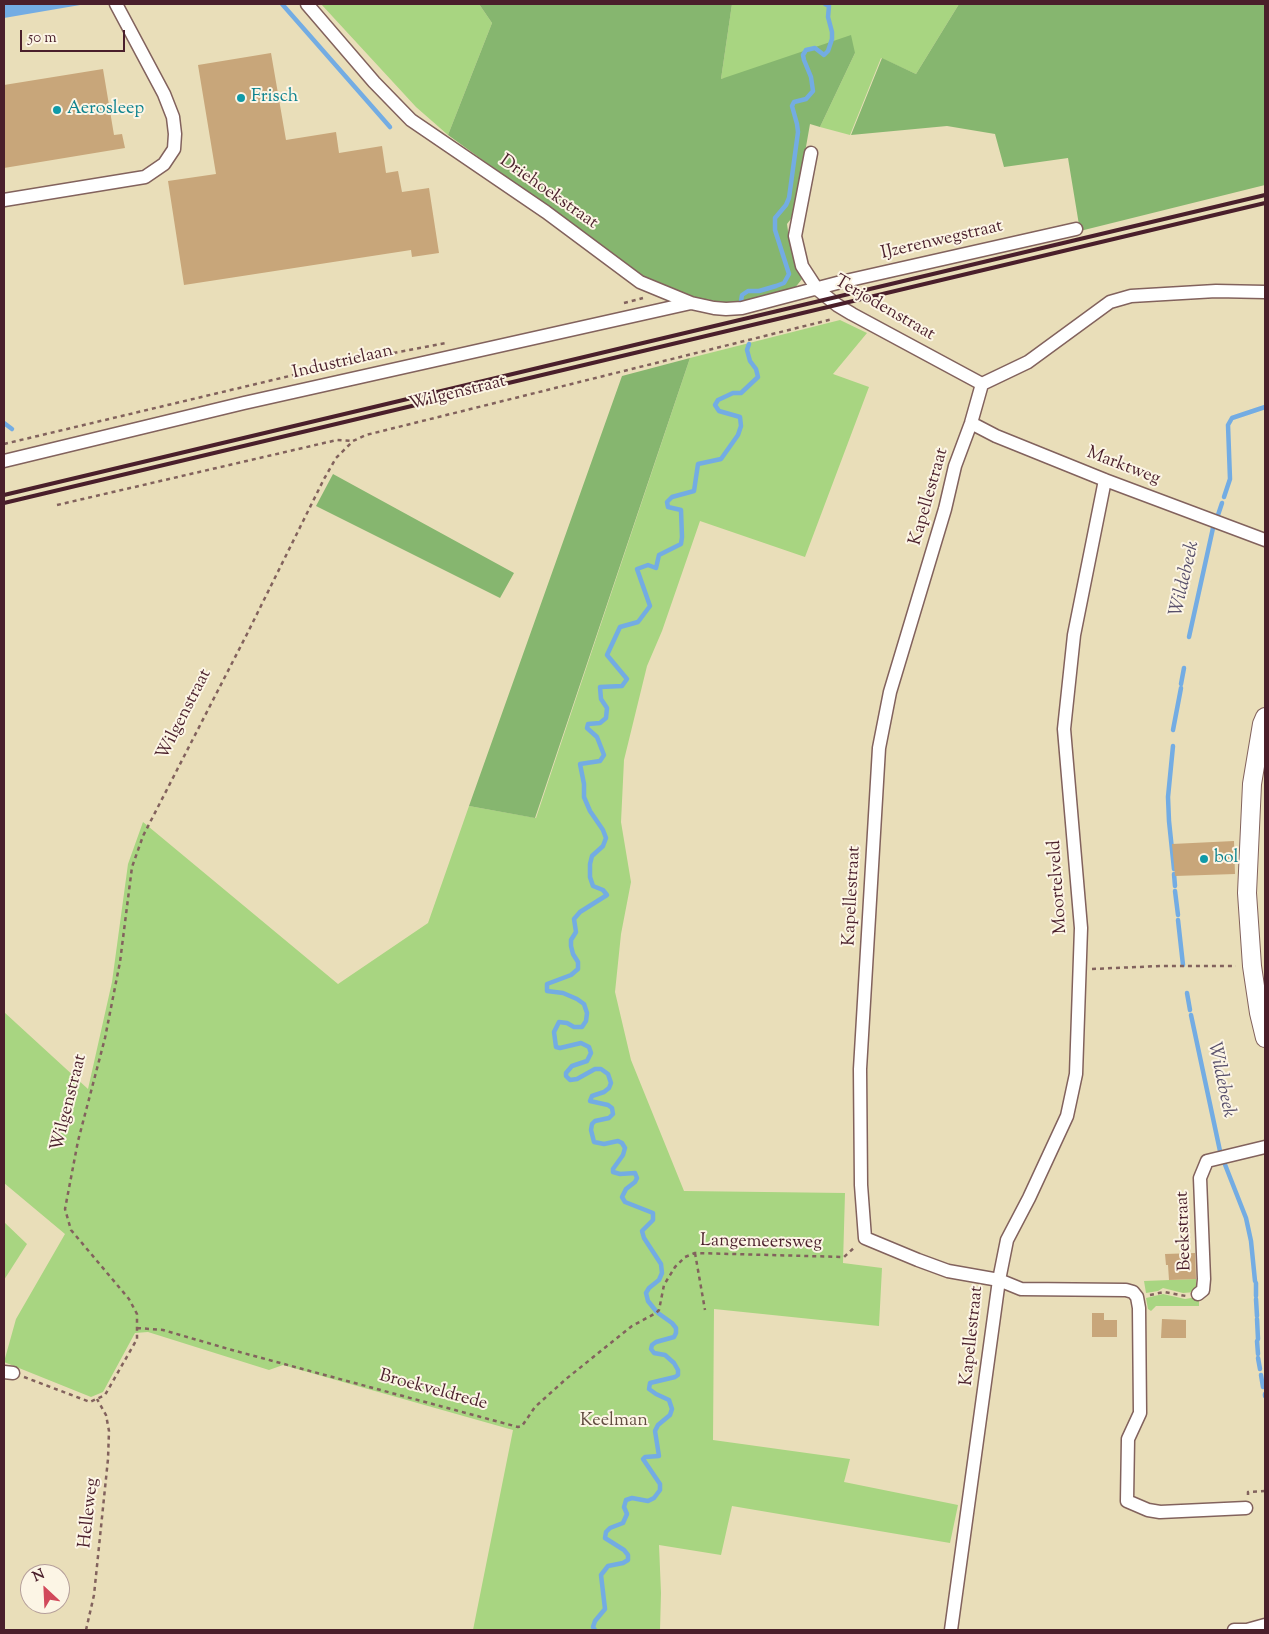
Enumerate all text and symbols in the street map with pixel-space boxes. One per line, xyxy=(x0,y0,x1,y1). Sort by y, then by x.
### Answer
scale bar xyxy=(22,20,128,52)
text: 50 m xyxy=(28,28,57,49)
place label: Frisch xyxy=(251,87,298,109)
marker: Frisch xyxy=(235,92,247,104)
place label: Aerosleep xyxy=(67,99,144,121)
marker: Aerosleep xyxy=(51,104,63,116)
street label: Driehoekstraat xyxy=(495,151,601,235)
street label: IJzerenwegstraat xyxy=(879,217,1005,265)
street label: Terjodenstraat xyxy=(830,271,938,347)
street label: Industrielaan xyxy=(291,341,395,385)
street label: Wilgenstraat xyxy=(407,372,509,416)
street label: Marktweg xyxy=(1083,443,1163,491)
street label: Kapellestraat xyxy=(906,446,954,548)
water label: Wildebeek xyxy=(1166,539,1206,619)
street label: Wilgenstraat xyxy=(153,666,217,764)
street label: Moortelveld xyxy=(1045,839,1073,935)
street label: Kapellestraat xyxy=(840,845,866,947)
place label: bol xyxy=(1214,848,1239,870)
marker: bol xyxy=(1198,853,1210,865)
water label: Wildebeek xyxy=(1201,1040,1239,1120)
street label: Wilgenstraat xyxy=(48,1052,92,1154)
street label: Beekstraat xyxy=(1173,1190,1197,1272)
street label: Langemeersweg xyxy=(700,1231,822,1255)
street label: Kapellestraat xyxy=(957,1285,989,1387)
street label: Broekveldrede xyxy=(376,1366,490,1416)
park label: Keelman xyxy=(580,1411,648,1433)
street label: Helleweg xyxy=(76,1477,104,1549)
north arrow xyxy=(20,1564,70,1614)
text: N xyxy=(30,1565,48,1588)

